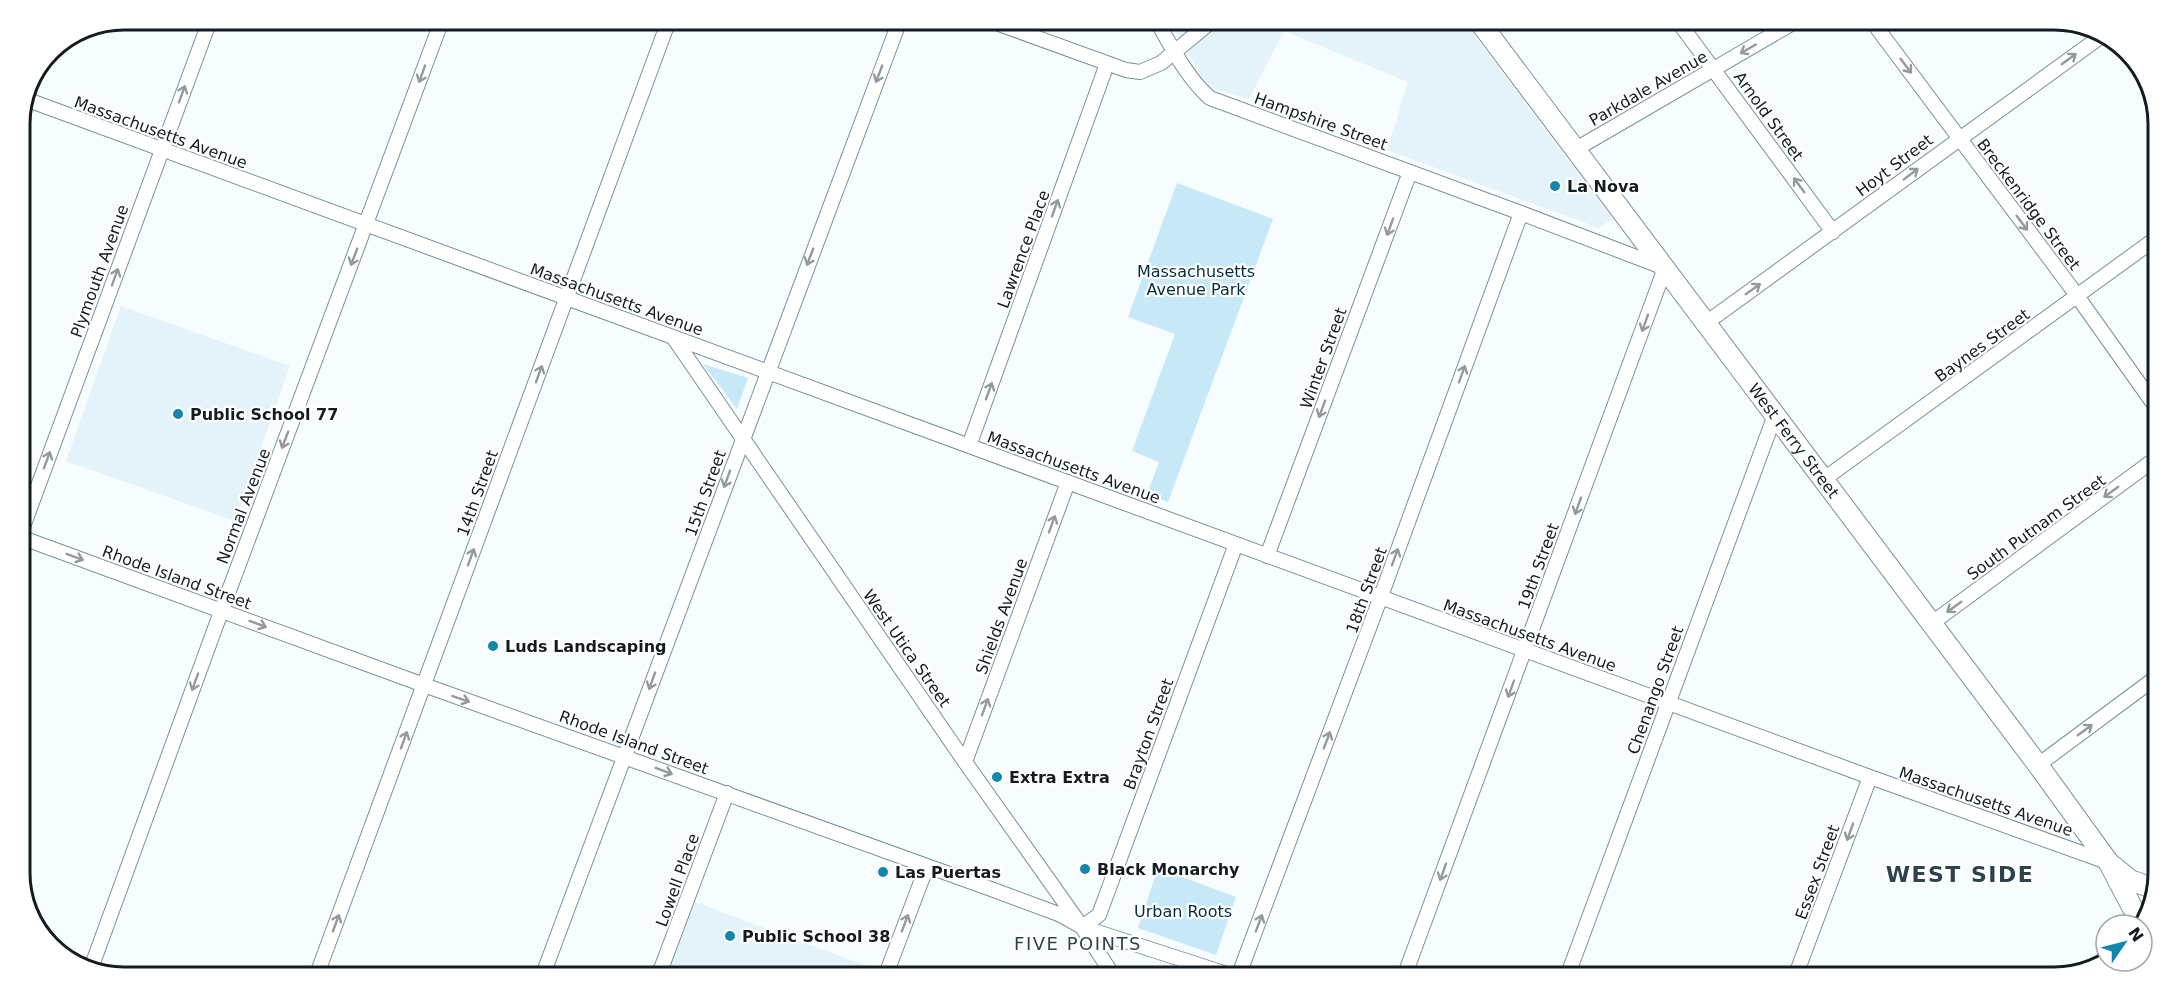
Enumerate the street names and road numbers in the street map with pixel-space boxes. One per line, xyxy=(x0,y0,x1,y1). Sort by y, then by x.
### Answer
street label: Parkdale Avenue xyxy=(1586,47,1711,130)
street label: Arnold Street xyxy=(1730,68,1807,165)
street label: Hampshire Street xyxy=(1252,89,1390,154)
street label: Massachusetts Avenue xyxy=(72,92,250,173)
street label: Hoyt Street xyxy=(1852,130,1936,200)
street label: Breckenridge Street xyxy=(1973,135,2084,274)
street label: Lawrence Place xyxy=(993,188,1054,311)
street label: Plymouth Avenue xyxy=(67,202,132,340)
street label: Massachusetts Avenue xyxy=(528,259,706,340)
street label: Winter Street xyxy=(1296,305,1351,411)
street label: Baynes Street xyxy=(1931,305,2033,386)
street label: West Ferry Street xyxy=(1744,380,1843,502)
street label: Massachusetts Avenue xyxy=(985,427,1163,508)
street label: Normal Avenue xyxy=(213,446,274,567)
street label: 14th Street xyxy=(453,447,502,539)
street label: 15th Street xyxy=(681,447,730,539)
street label: South Putnam Street xyxy=(1963,471,2109,584)
street label: 19th Street xyxy=(1514,520,1563,612)
street label: Rhode Island Street xyxy=(100,542,254,613)
street label: 18th Street xyxy=(1342,544,1391,636)
street label: Shields Avenue xyxy=(972,556,1031,677)
street label: West Utica Street xyxy=(859,586,954,711)
street label: Massachusetts Avenue xyxy=(1441,595,1619,676)
street label: Chenango Street xyxy=(1623,624,1687,757)
street label: Brayton Street xyxy=(1120,676,1177,792)
street label: Rhode Island Street xyxy=(557,707,711,778)
street label: Massachusetts Avenue xyxy=(1896,763,2075,840)
street label: Essex Street xyxy=(1792,822,1843,922)
street label: Lowell Place xyxy=(652,831,703,929)

